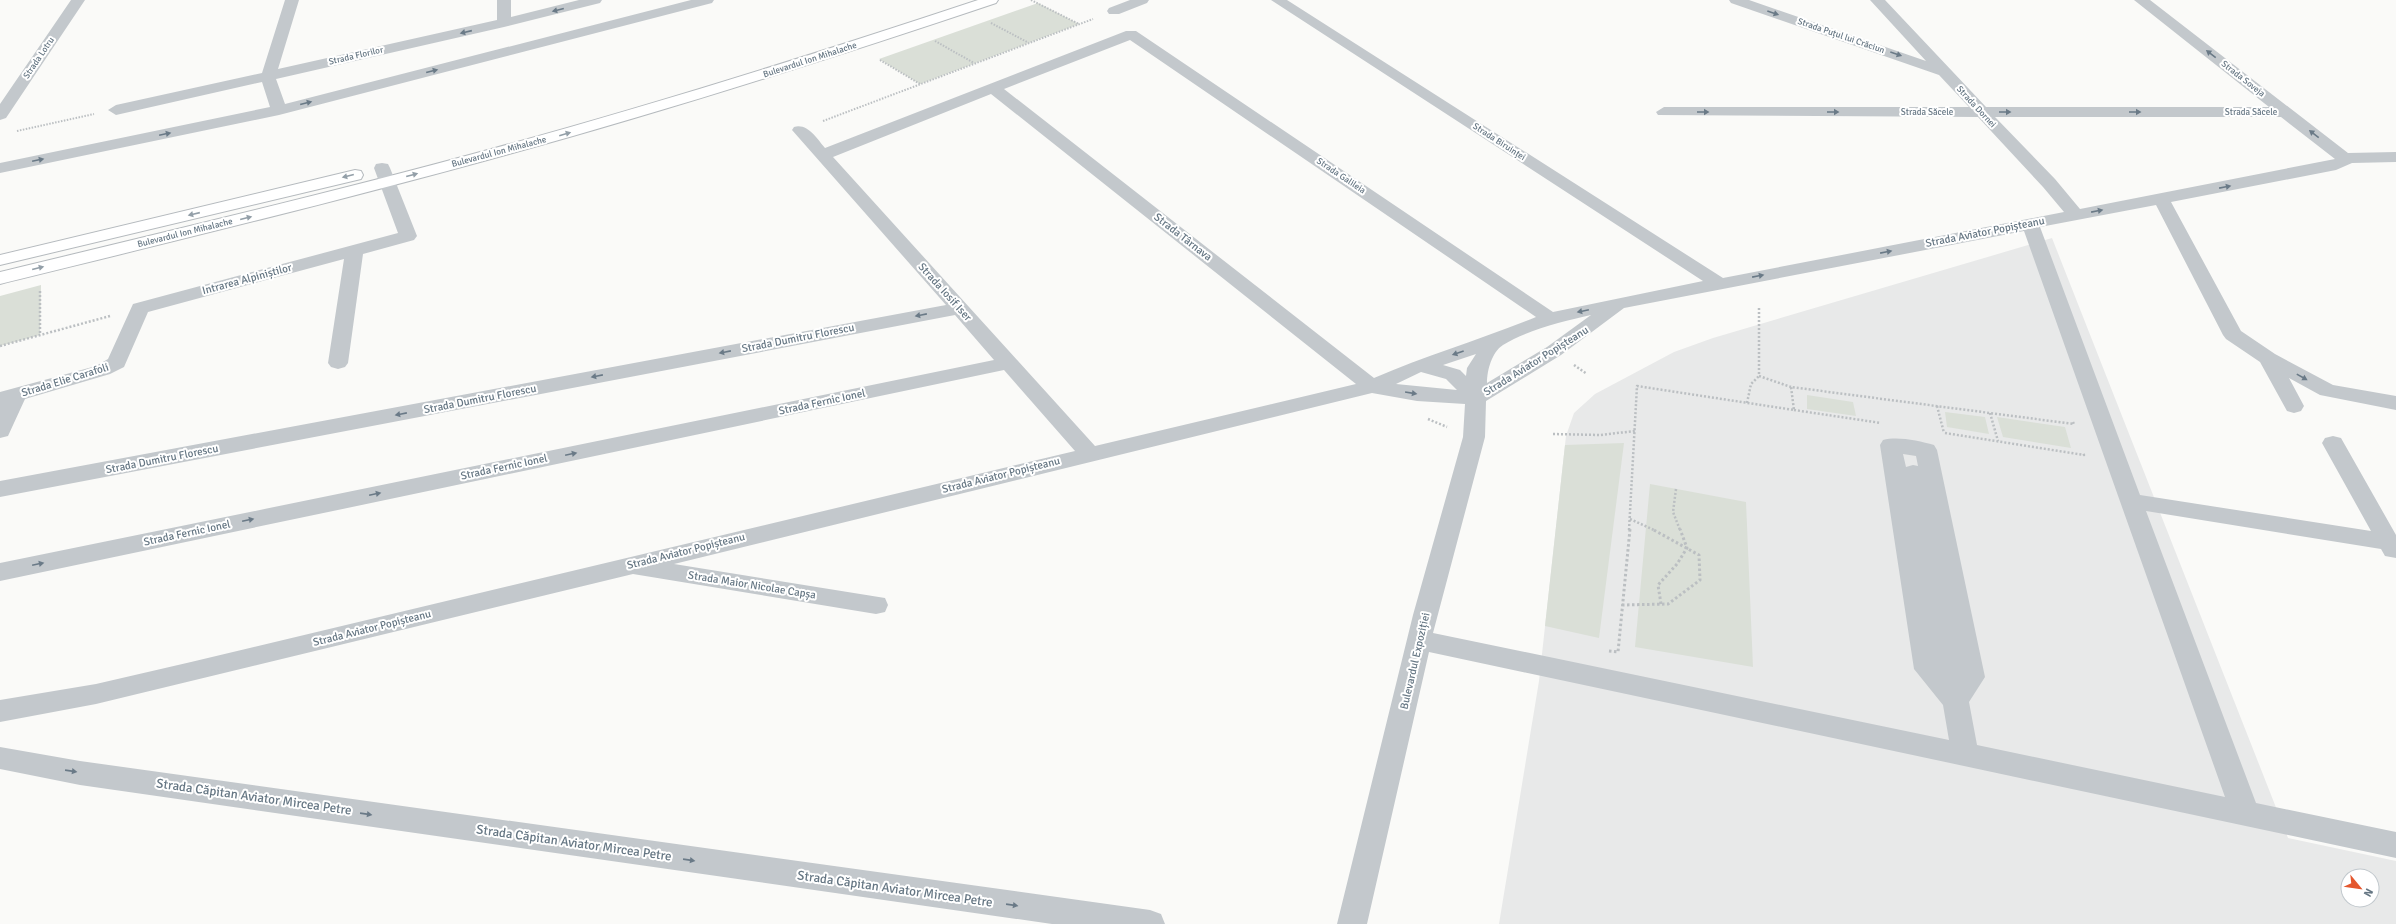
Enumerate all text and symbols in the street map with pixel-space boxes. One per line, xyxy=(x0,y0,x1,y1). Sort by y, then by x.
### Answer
one-way arrow xyxy=(551,7,564,13)
one-way arrow xyxy=(1767,10,1779,16)
street label: Strada Puțul lui Crăciun xyxy=(1796,16,1886,56)
one-way arrow xyxy=(460,29,472,35)
street label: Strada Lotru xyxy=(21,35,57,81)
street label: Bulevardul Ion Mihalache xyxy=(762,40,859,80)
street label: Strada Florilor xyxy=(328,44,385,68)
one-way arrow xyxy=(2205,50,2216,58)
one-way arrow xyxy=(1890,52,1902,58)
street label: Strada Soveja xyxy=(2219,59,2267,100)
one-way arrow xyxy=(426,68,438,74)
street label: Strada Dornei xyxy=(1954,84,1998,130)
one-way arrow xyxy=(300,100,312,106)
street label: Strada Săcele xyxy=(1901,107,1954,118)
street label: Strada Săcele xyxy=(2225,107,2278,118)
one-way arrow xyxy=(1697,109,1710,115)
one-way arrow xyxy=(1827,109,1840,115)
one-way arrow xyxy=(1999,109,2012,115)
one-way arrow xyxy=(2129,109,2142,115)
street label: Strada Biruinței xyxy=(1471,121,1527,163)
one-way arrow xyxy=(2308,129,2319,138)
one-way arrow xyxy=(159,130,172,136)
one-way arrow xyxy=(559,131,571,137)
street label: Bulevardul Ion Mihalache xyxy=(450,134,548,170)
street label: Strada Galileia xyxy=(1314,156,1368,197)
one-way arrow xyxy=(32,157,44,163)
one-way arrow xyxy=(406,172,419,178)
one-way arrow xyxy=(341,174,354,180)
one-way arrow xyxy=(2219,183,2231,189)
one-way arrow xyxy=(2091,208,2103,214)
street label: Strada Târnava xyxy=(1152,210,1215,264)
one-way arrow xyxy=(188,212,200,218)
street label: Strada Aviator Popișteanu xyxy=(1924,214,2046,250)
one-way arrow xyxy=(240,215,252,221)
street label: Bulevardul Ion Mihalache xyxy=(136,216,234,250)
one-way arrow xyxy=(1880,248,1892,254)
street label: Strada Iosif Iser xyxy=(916,260,974,324)
street label: Intrarea Alpiniștilor xyxy=(201,261,293,297)
one-way arrow xyxy=(32,265,44,271)
one-way arrow xyxy=(1752,273,1764,279)
one-way arrow xyxy=(1576,309,1589,315)
one-way arrow xyxy=(915,312,928,318)
street label: Strada Dumitru Florescu xyxy=(741,321,855,355)
street label: Strada Aviator Popișteanu xyxy=(1481,323,1591,399)
one-way arrow xyxy=(719,350,731,356)
one-way arrow xyxy=(1452,350,1464,356)
street label: Strada Elie Carafoli xyxy=(20,361,110,399)
one-way arrow xyxy=(591,374,603,380)
one-way arrow xyxy=(2297,374,2308,380)
street label: Strada Dumitru Florescu xyxy=(423,382,537,416)
street label: Strada Fernic Ionel xyxy=(777,386,867,418)
one-way arrow xyxy=(1405,390,1417,396)
one-way arrow xyxy=(395,411,407,417)
street label: Strada Dumitru Florescu xyxy=(105,442,219,476)
one-way arrow xyxy=(565,450,577,456)
street label: Strada Fernic Ionel xyxy=(459,451,549,483)
street label: Strada Aviator Popișteanu xyxy=(941,454,1061,496)
one-way arrow xyxy=(369,491,381,497)
street label: Strada Fernic Ionel xyxy=(142,517,232,549)
one-way arrow xyxy=(242,517,254,523)
street label: Strada Aviator Popișteanu xyxy=(626,530,746,572)
one-way arrow xyxy=(32,560,44,566)
street label: Strada Maior Nicolae Capșa xyxy=(687,568,817,602)
street label: Strada Aviator Popișteanu xyxy=(312,607,432,649)
street label: Bulevardul Expoziției xyxy=(1398,611,1432,711)
one-way arrow xyxy=(65,768,77,774)
street label: Strada Căpitan Aviator Mircea Petre xyxy=(155,775,353,819)
one-way arrow xyxy=(360,811,372,817)
street label: Strada Căpitan Aviator Mircea Petre xyxy=(475,821,673,865)
one-way arrow xyxy=(683,857,695,863)
street label: Strada Căpitan Aviator Mircea Petre xyxy=(796,867,994,911)
north arrow xyxy=(2340,868,2380,908)
text: N xyxy=(2361,886,2376,899)
one-way arrow xyxy=(1006,902,1018,908)

